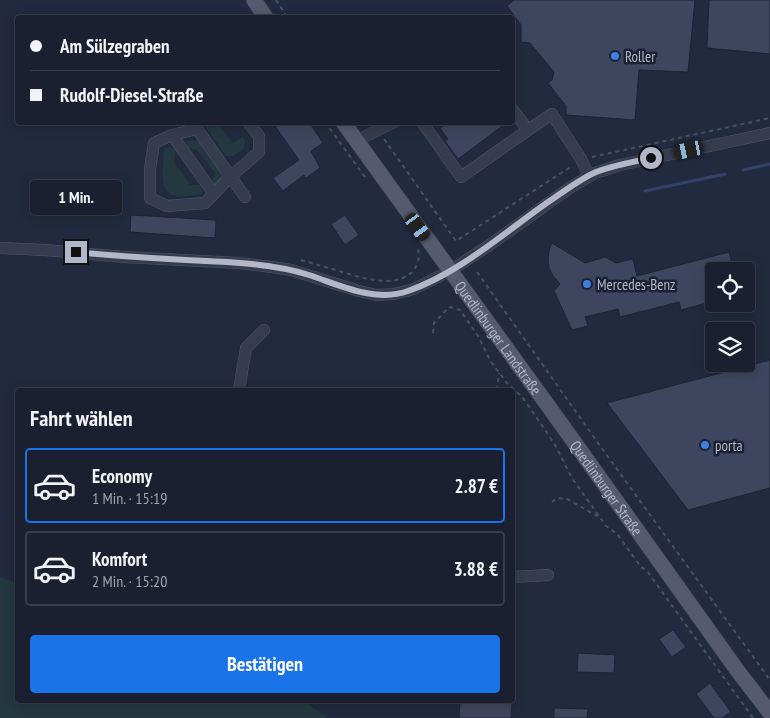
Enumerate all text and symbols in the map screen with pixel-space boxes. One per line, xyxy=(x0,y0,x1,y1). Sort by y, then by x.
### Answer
text: Am Sülzegraben xyxy=(60,34,170,58)
place label: Roller xyxy=(625,47,656,66)
marker: Roller xyxy=(609,50,621,62)
text: Rudolf-Diesel-Straße xyxy=(60,83,204,107)
car xyxy=(672,140,705,160)
route start xyxy=(640,147,662,169)
callout: 1 Min. xyxy=(30,180,122,214)
text: 1 Min. xyxy=(58,187,94,207)
car xyxy=(403,210,432,244)
route end xyxy=(65,241,87,263)
map controls xyxy=(705,262,755,372)
button: locate xyxy=(705,262,755,312)
place label: Mercedes-Benz xyxy=(597,275,676,294)
street label: Quedlinburger Landstraße xyxy=(451,277,546,398)
marker: Mercedes-Benz xyxy=(581,278,593,290)
button: layers xyxy=(705,322,755,372)
text: Fahrt wählen xyxy=(30,404,133,432)
place label: porta xyxy=(715,436,743,455)
street label: Quedlinburger Straße xyxy=(566,437,647,539)
marker: porta xyxy=(699,439,711,451)
icon: car xyxy=(32,463,77,508)
text: Economy xyxy=(92,464,152,488)
text: 2.87 € xyxy=(455,474,498,498)
text: 1 Min. · 15:19 xyxy=(92,488,167,508)
icon: car xyxy=(32,546,77,591)
text: Komfort xyxy=(92,547,147,571)
text: 3.88 € xyxy=(454,557,498,581)
text: 2 Min. · 15:20 xyxy=(92,571,167,591)
button: Bestätigen xyxy=(30,635,500,693)

